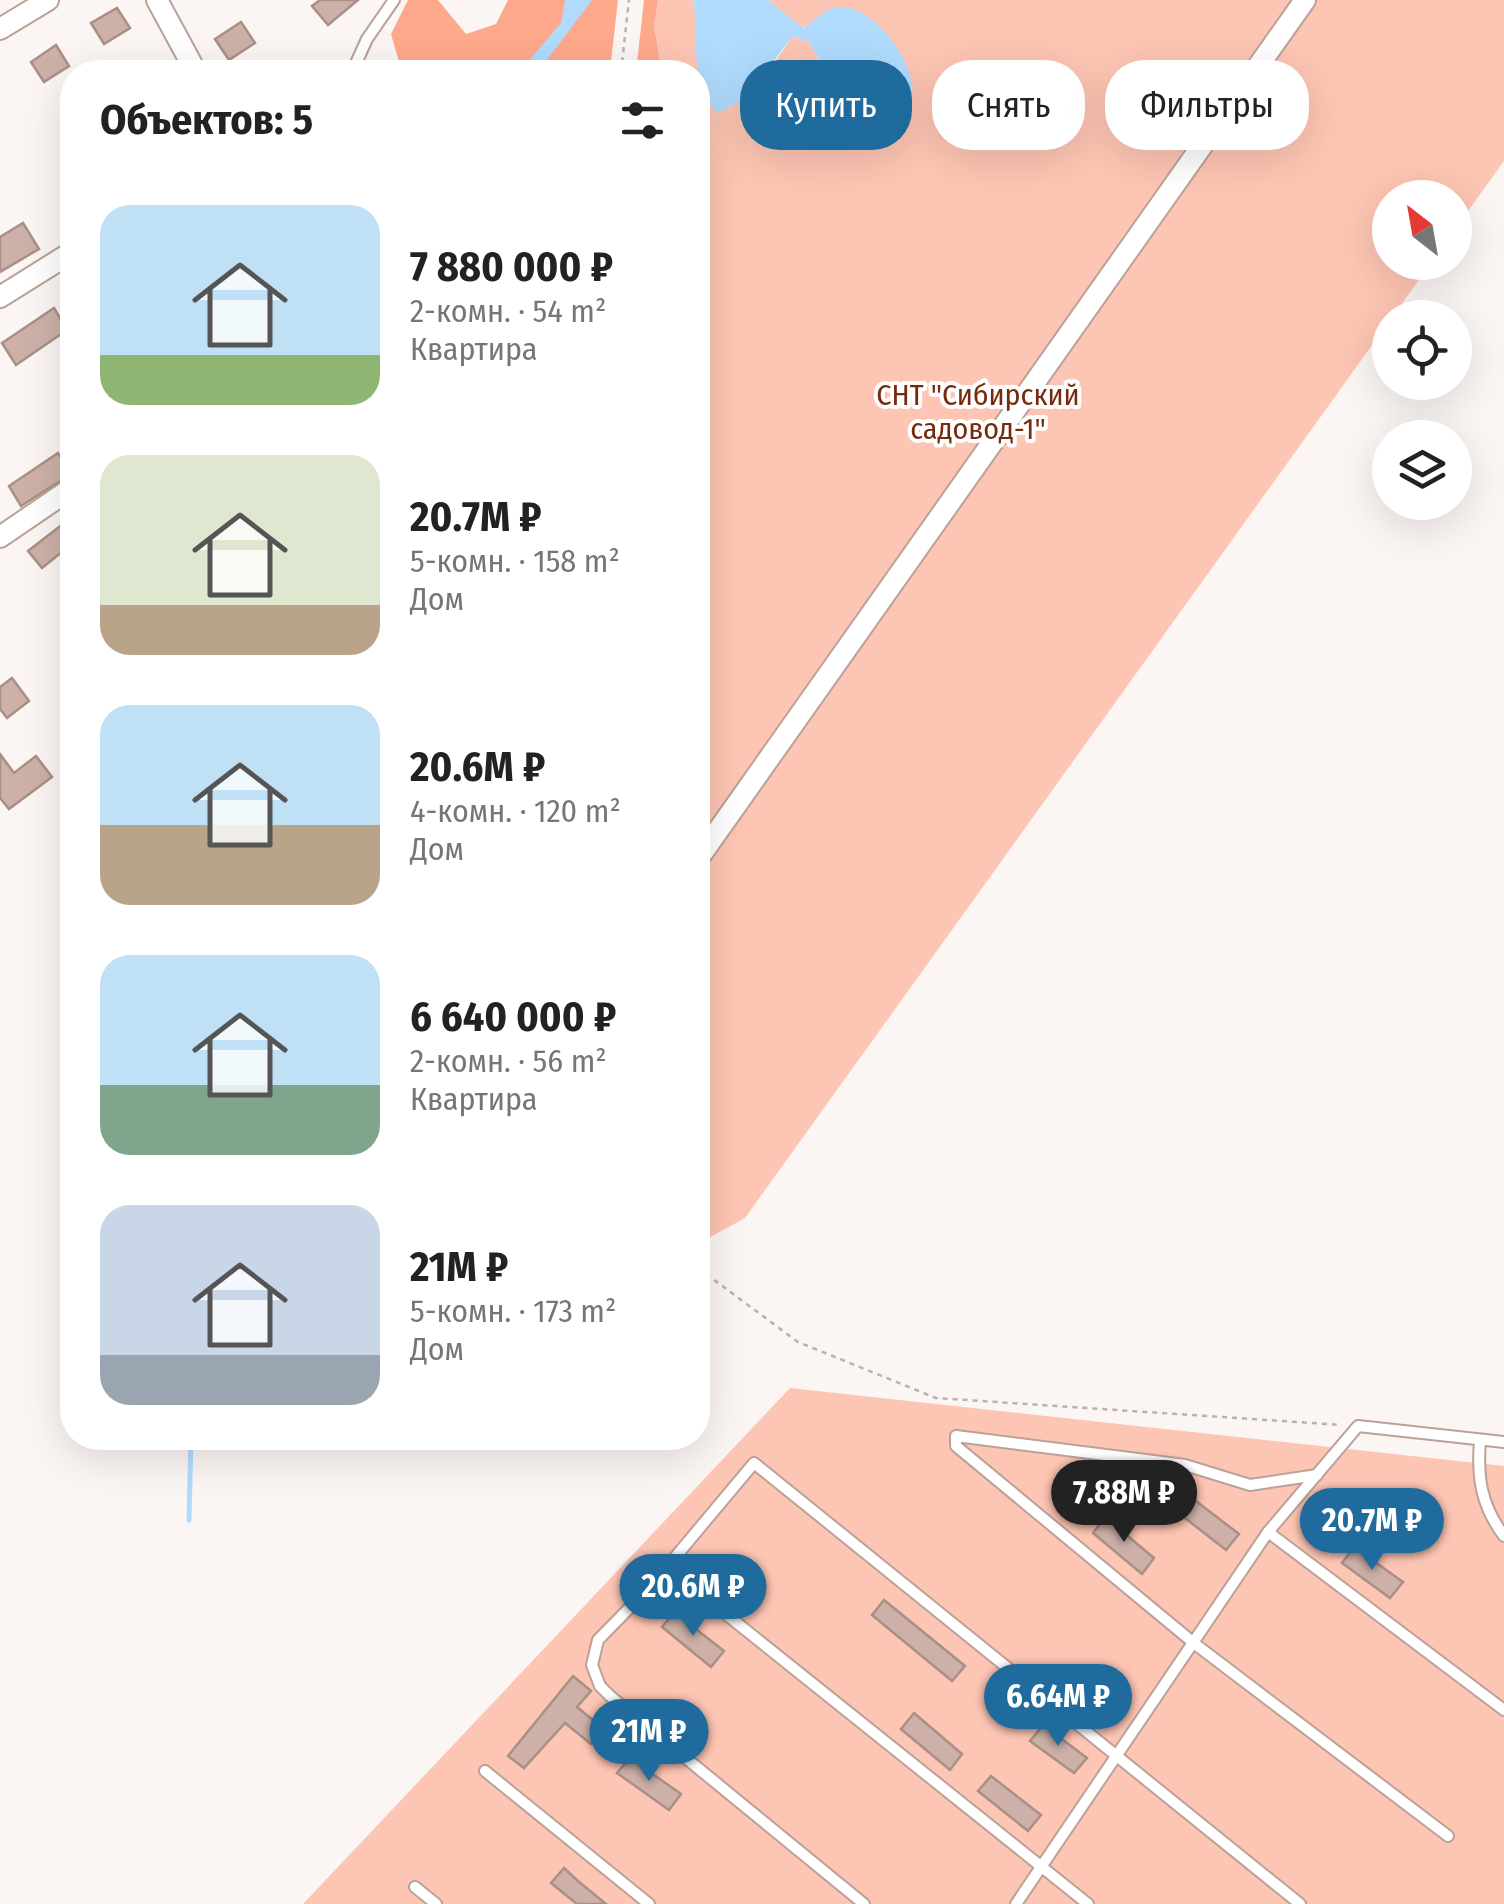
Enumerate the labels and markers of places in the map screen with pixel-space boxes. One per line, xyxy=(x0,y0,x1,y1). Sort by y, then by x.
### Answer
pin: 7.88M ₽ xyxy=(1032,1460,1216,1545)
pin: 20.7M ₽ xyxy=(1280,1488,1464,1573)
pin: 20.6M ₽ xyxy=(601,1554,785,1639)
pin: 6.64M ₽ xyxy=(966,1664,1150,1749)
pin: 21M ₽ xyxy=(579,1699,719,1784)

